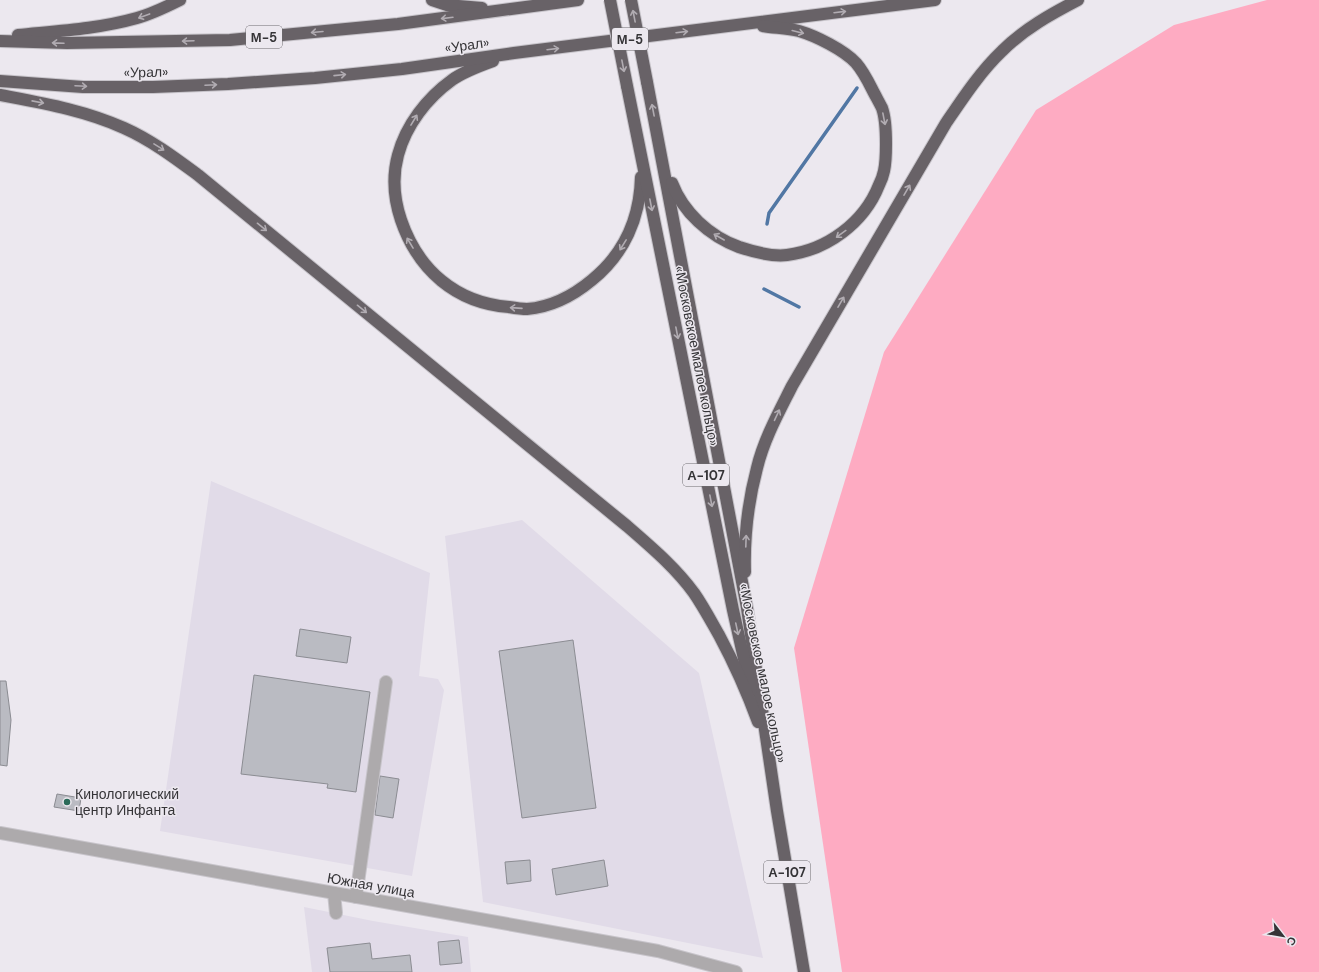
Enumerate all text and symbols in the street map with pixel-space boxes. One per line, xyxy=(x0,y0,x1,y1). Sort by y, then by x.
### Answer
one-way arrow xyxy=(833,8,846,16)
one-way arrow xyxy=(630,10,638,23)
one-way arrow xyxy=(139,12,151,20)
one-way arrow xyxy=(440,14,453,22)
road number: М-5 xyxy=(246,26,282,48)
one-way arrow xyxy=(311,28,324,36)
road number: М-5 xyxy=(612,28,648,50)
one-way arrow xyxy=(675,28,688,36)
one-way arrow xyxy=(791,29,804,36)
street label: «Урал» xyxy=(444,33,490,57)
one-way arrow xyxy=(182,38,195,45)
one-way arrow xyxy=(52,39,65,47)
one-way arrow xyxy=(546,45,559,52)
one-way arrow xyxy=(620,59,628,72)
street label: «Урал» xyxy=(124,63,168,81)
one-way arrow xyxy=(333,72,346,79)
one-way arrow xyxy=(204,81,217,88)
one-way arrow xyxy=(74,83,87,90)
one-way arrow xyxy=(31,98,44,106)
one-way arrow xyxy=(648,104,656,117)
one-way arrow xyxy=(881,112,889,125)
one-way arrow xyxy=(411,114,419,126)
one-way arrow xyxy=(153,144,165,152)
one-way arrow xyxy=(903,184,911,196)
one-way arrow xyxy=(648,198,656,211)
one-way arrow xyxy=(256,223,267,232)
one-way arrow xyxy=(835,229,846,238)
one-way arrow xyxy=(713,233,725,241)
one-way arrow xyxy=(406,237,414,249)
one-way arrow xyxy=(618,239,626,251)
street label: «Московское малое кольцо» xyxy=(671,264,723,448)
one-way arrow xyxy=(838,296,846,308)
one-way arrow xyxy=(510,304,523,311)
one-way arrow xyxy=(357,305,368,314)
one-way arrow xyxy=(674,326,682,339)
one-way arrow xyxy=(774,410,781,422)
road number: А-107 xyxy=(683,464,729,486)
one-way arrow xyxy=(708,494,716,507)
one-way arrow xyxy=(742,535,750,548)
street label: «Московское малое кольцо» xyxy=(735,582,791,764)
one-way arrow xyxy=(734,622,742,635)
place label: Кинологический центр Инфанта xyxy=(75,785,179,819)
marker: Кинологический центр Инфанта xyxy=(62,797,72,807)
road number: А-107 xyxy=(764,861,810,883)
street label: Южная улица xyxy=(326,868,417,902)
north arrow xyxy=(1263,916,1303,956)
text: С xyxy=(1283,934,1300,948)

